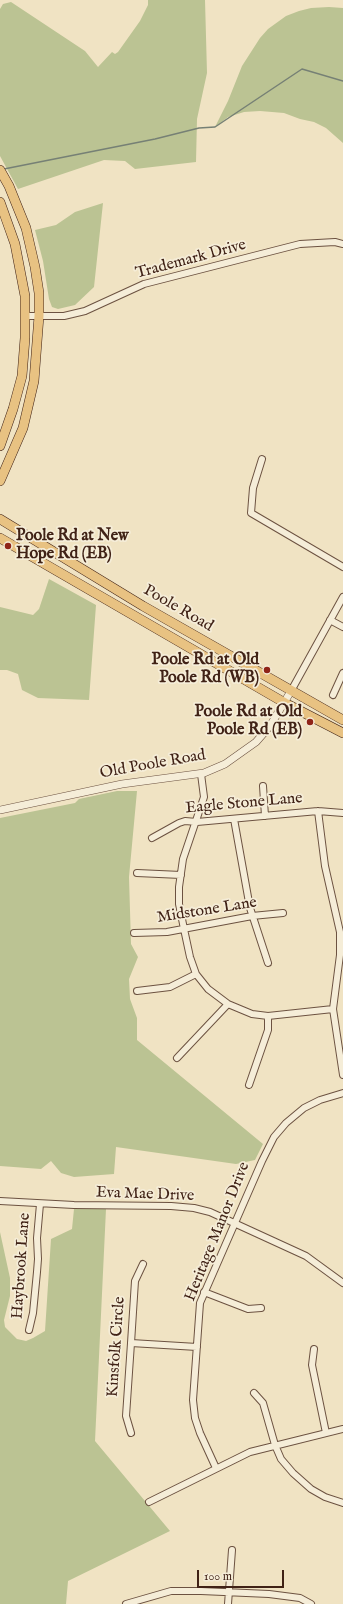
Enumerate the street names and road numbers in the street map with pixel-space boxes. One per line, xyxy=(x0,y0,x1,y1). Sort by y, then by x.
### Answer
street label: Trademark Drive xyxy=(134,236,248,284)
street label: Poole Road xyxy=(140,581,216,637)
street label: Old Poole Road xyxy=(99,746,207,784)
street label: Eagle Stone Lane xyxy=(185,789,303,819)
street label: Midstone Lane xyxy=(156,894,258,928)
street label: Heritage Manor Drive xyxy=(181,1160,255,1304)
street label: Eva Mae Drive xyxy=(95,1184,195,1206)
street label: Haybrook Lane xyxy=(9,1212,35,1320)
street label: Kinsfolk Circle xyxy=(104,1296,130,1398)

